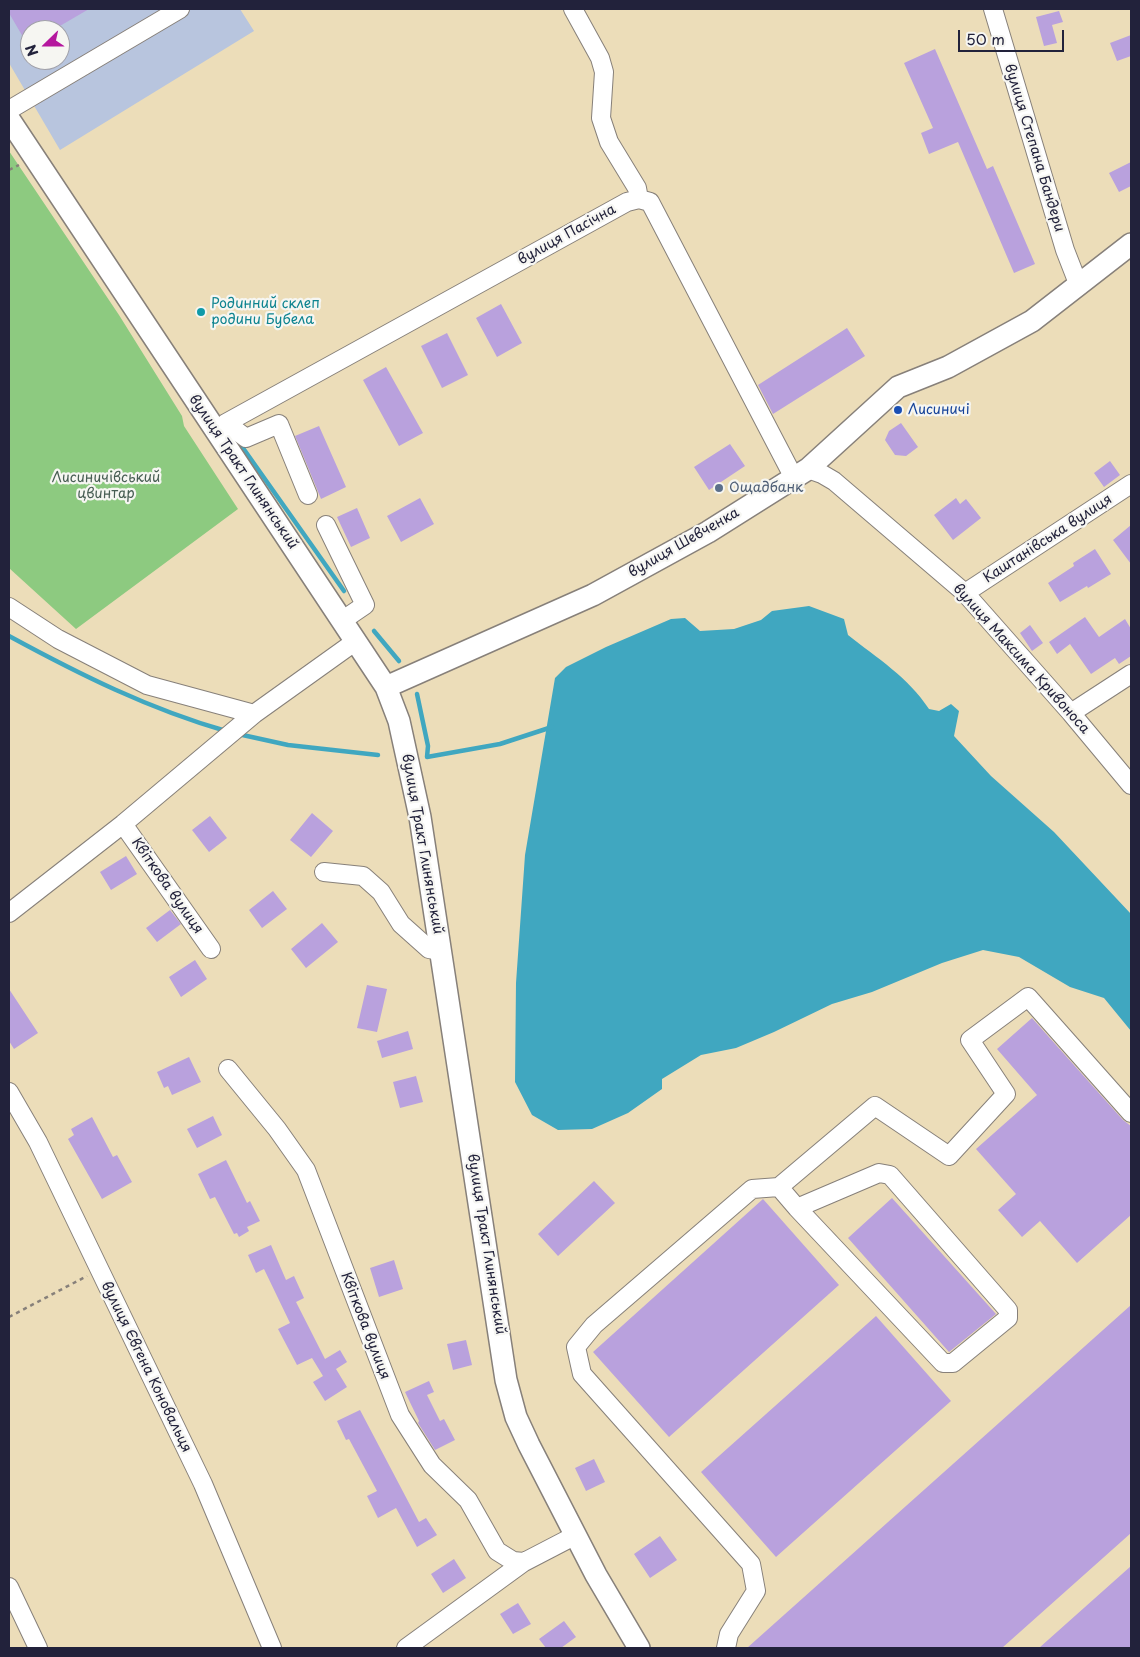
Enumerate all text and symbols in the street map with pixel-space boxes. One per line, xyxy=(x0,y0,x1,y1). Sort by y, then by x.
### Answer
north arrow xyxy=(20,20,70,70)
scale bar xyxy=(960,20,1066,52)
text: 50 m xyxy=(966,27,1005,50)
text: N xyxy=(20,41,43,60)
street label: вулиця Степана Бандери xyxy=(1000,62,1068,234)
street label: вулиця Пасічна xyxy=(515,201,619,269)
place label: Родинний склеп родини Бубела xyxy=(211,296,320,328)
marker: Родинний склеп родини Бубела xyxy=(195,306,207,318)
street label: вулиця Тракт Глинянський xyxy=(185,392,301,552)
place label: Лисиничі xyxy=(908,402,970,418)
marker: Лисиничі xyxy=(892,404,904,416)
park label: Лисиничівський цвинтар xyxy=(52,470,160,502)
place label: Ощадбанк xyxy=(729,480,803,496)
marker: Ощадбанк xyxy=(713,482,725,494)
street label: Каштанівська вулиця xyxy=(981,491,1115,587)
street label: вулиця Шевченка xyxy=(626,504,742,582)
street label: вулиця Максима Кривоноса xyxy=(949,580,1093,738)
street label: вулиця Тракт Глинянський xyxy=(398,753,446,935)
street label: Квіткова вулиця xyxy=(128,835,206,937)
street label: вулиця Тракт Глинянський xyxy=(463,1152,509,1336)
street label: Квіткова вулиця xyxy=(337,1270,393,1382)
street label: вулиця Євгена Коновальця xyxy=(97,1279,195,1455)

